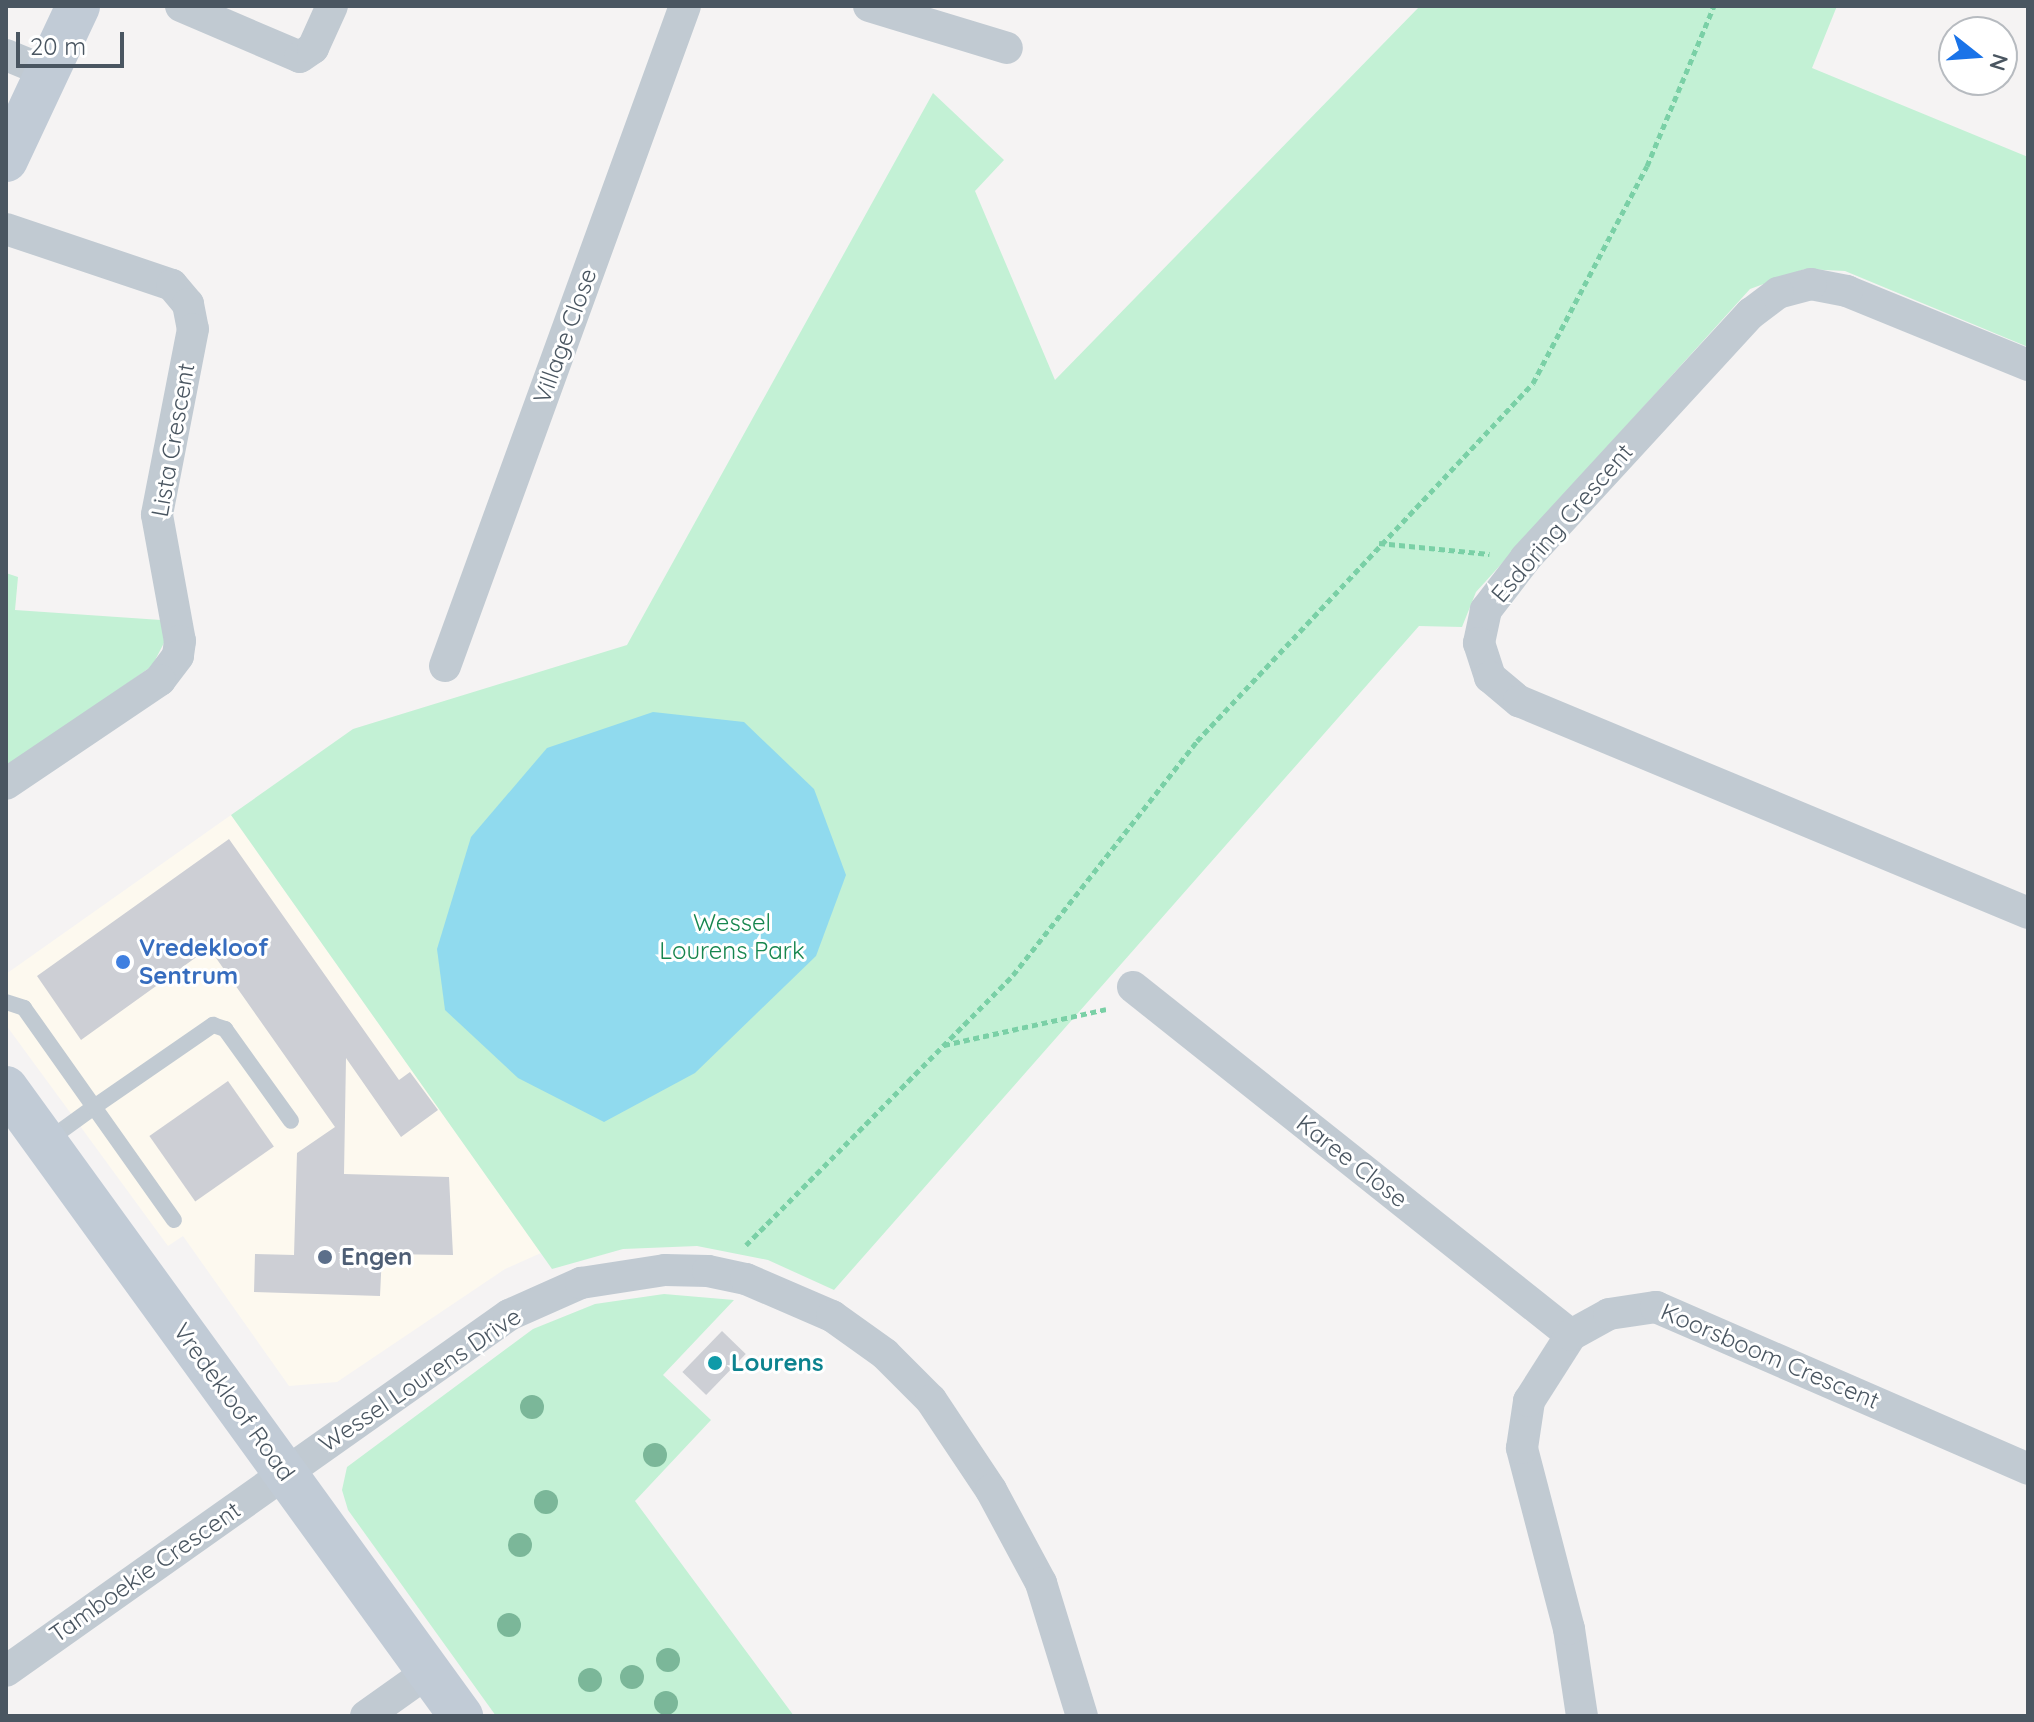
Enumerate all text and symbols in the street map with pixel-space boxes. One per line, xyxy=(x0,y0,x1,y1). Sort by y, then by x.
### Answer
scale bar xyxy=(20,16,128,66)
north arrow xyxy=(1938,16,2018,96)
text: 20 m xyxy=(30,31,86,61)
text: N xyxy=(1983,51,2015,74)
street label: Village Close xyxy=(527,265,603,407)
street label: Lista Crescent xyxy=(145,361,201,519)
street label: Esdoring Crescent xyxy=(1485,438,1639,608)
park label: Wessel Lourens Park xyxy=(659,909,805,965)
place label: Vredekloof Sentrum xyxy=(139,934,268,990)
marker: Vredekloof Sentrum xyxy=(114,953,132,971)
street label: Karee Close xyxy=(1291,1109,1413,1213)
place label: Engen xyxy=(341,1243,412,1271)
marker: Engen xyxy=(316,1248,334,1266)
street label: Koorsboom Crescent xyxy=(1657,1297,1883,1415)
street label: Wessel Lourens Drive xyxy=(314,1302,526,1458)
street label: Vredekloof Road xyxy=(167,1318,301,1486)
place label: Lourens xyxy=(731,1349,823,1377)
marker: Lourens xyxy=(706,1354,724,1372)
street label: Tamboekie Crescent xyxy=(44,1495,246,1649)

